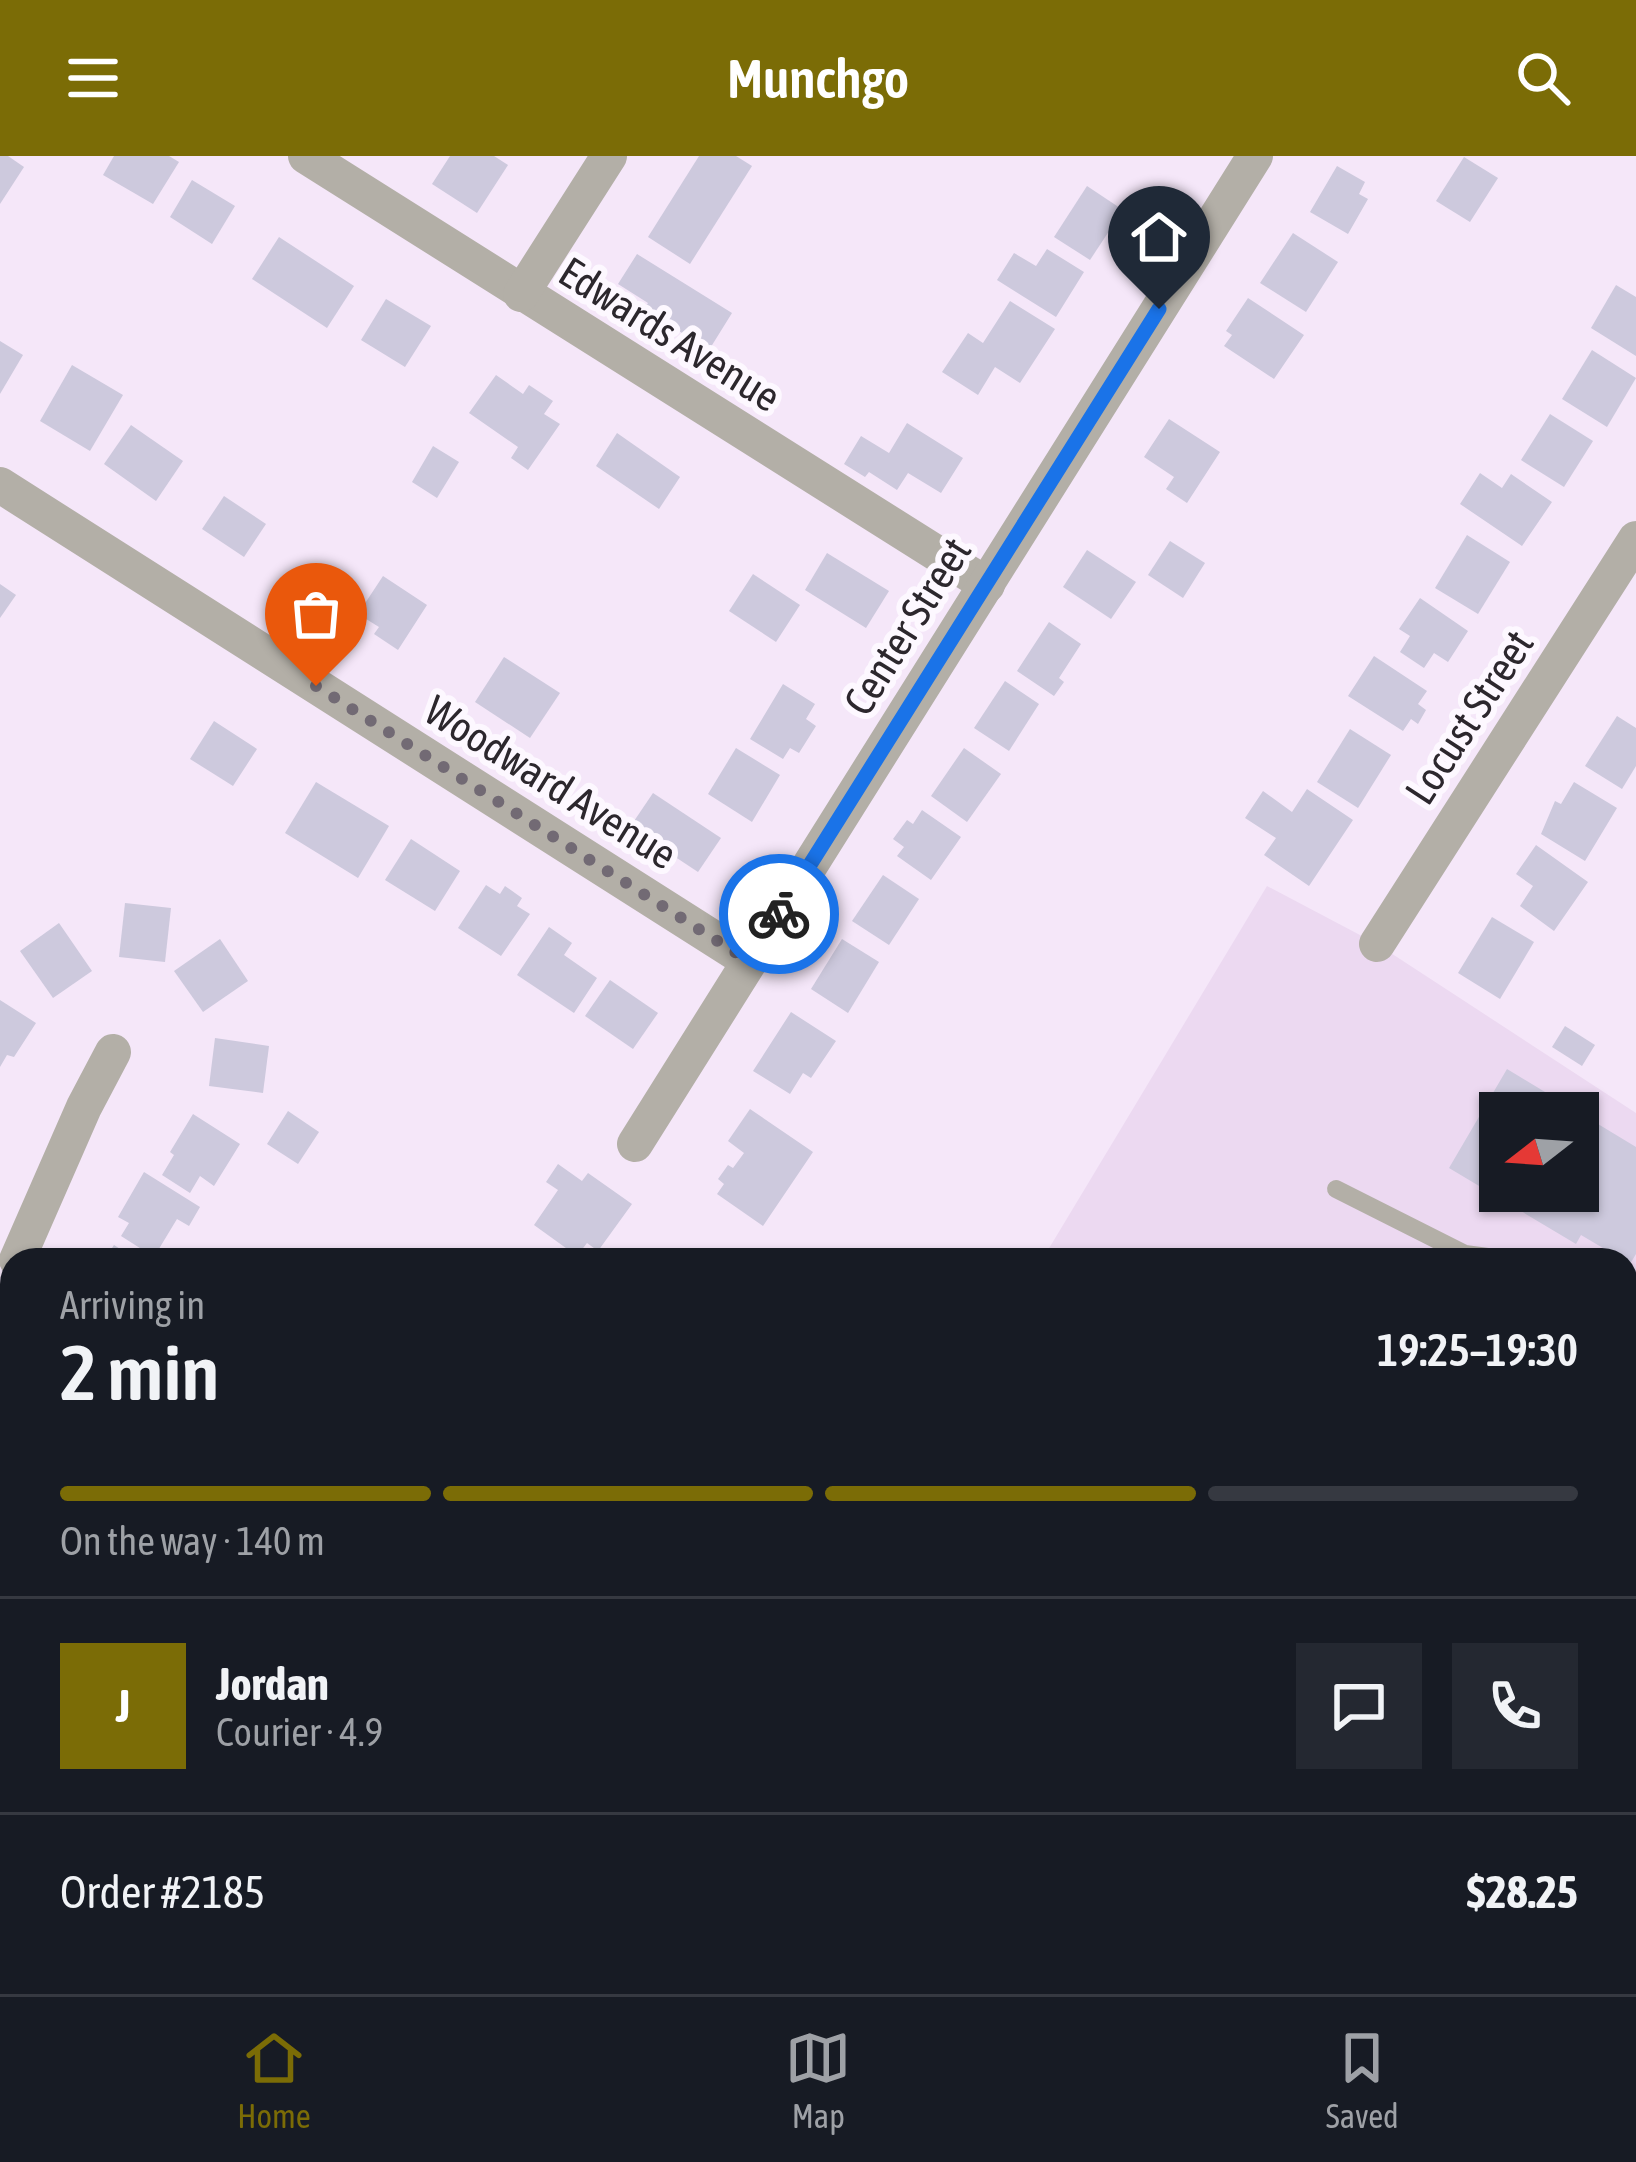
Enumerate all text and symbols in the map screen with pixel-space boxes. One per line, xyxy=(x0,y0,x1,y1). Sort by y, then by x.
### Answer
icon: menu xyxy=(60,45,126,111)
icon: search xyxy=(1510,45,1576,111)
text: Munchgo xyxy=(727,48,909,109)
pin xyxy=(1108,186,1210,309)
icon: home xyxy=(1126,204,1192,270)
street label: Edwards Avenue xyxy=(551,247,789,421)
street label: Center Street xyxy=(834,529,980,723)
pin xyxy=(265,563,367,686)
icon: bag xyxy=(283,581,349,647)
street label: Locust Street xyxy=(1395,621,1543,813)
street label: Woodward Avenue xyxy=(417,686,685,878)
courier xyxy=(719,854,839,974)
icon: bike xyxy=(746,881,812,947)
north arrow xyxy=(1479,1092,1599,1212)
map controls xyxy=(1479,1092,1599,1212)
text: Arriving in xyxy=(60,1283,205,1327)
text: 19:25–19:30 xyxy=(1377,1324,1578,1376)
text: 2 min xyxy=(60,1327,219,1417)
text: On the way · 140 m xyxy=(60,1519,325,1563)
button: chat xyxy=(1296,1643,1422,1769)
button: phone xyxy=(1452,1643,1578,1769)
text: Jordan xyxy=(216,1658,329,1710)
text: J xyxy=(116,1680,130,1732)
text: Courier · 4.9 xyxy=(216,1710,383,1754)
text: Order #2185 xyxy=(60,1866,265,1918)
text: $28.25 xyxy=(1466,1866,1578,1918)
tab: Home xyxy=(237,2025,311,2135)
tab: Map xyxy=(785,2025,851,2135)
tab: Saved xyxy=(1326,2025,1399,2135)

